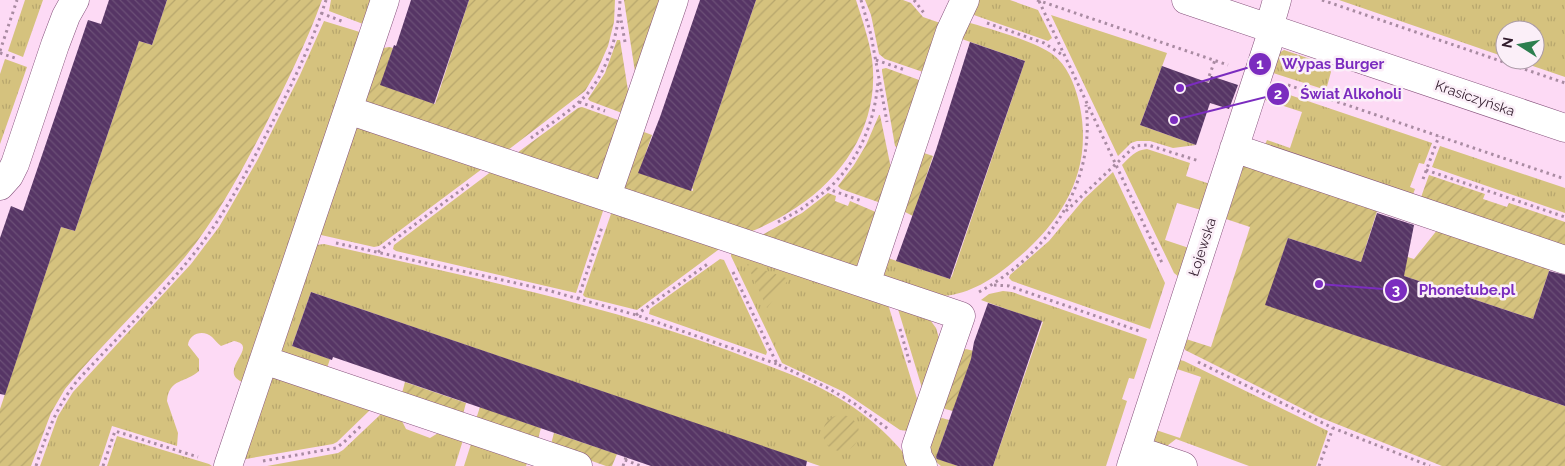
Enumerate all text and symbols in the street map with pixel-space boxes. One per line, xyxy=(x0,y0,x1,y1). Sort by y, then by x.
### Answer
north arrow xyxy=(1495,20,1545,70)
text: N xyxy=(1498,36,1516,49)
callout: Wypas Burger xyxy=(1247,49,1395,79)
text: 1 xyxy=(1256,55,1264,73)
text: Wypas Burger xyxy=(1282,55,1384,73)
street label: Krasiczyńska xyxy=(1433,77,1517,119)
callout: Świat Alkoholi xyxy=(1265,79,1412,109)
text: 2 xyxy=(1274,85,1282,103)
text: Świat Alkoholi xyxy=(1300,85,1402,103)
street label: Łojewska xyxy=(1185,216,1219,278)
callout: Phonetube.pl xyxy=(1384,275,1525,305)
text: 3 xyxy=(1392,281,1400,299)
text: Phonetube.pl xyxy=(1419,281,1516,299)

